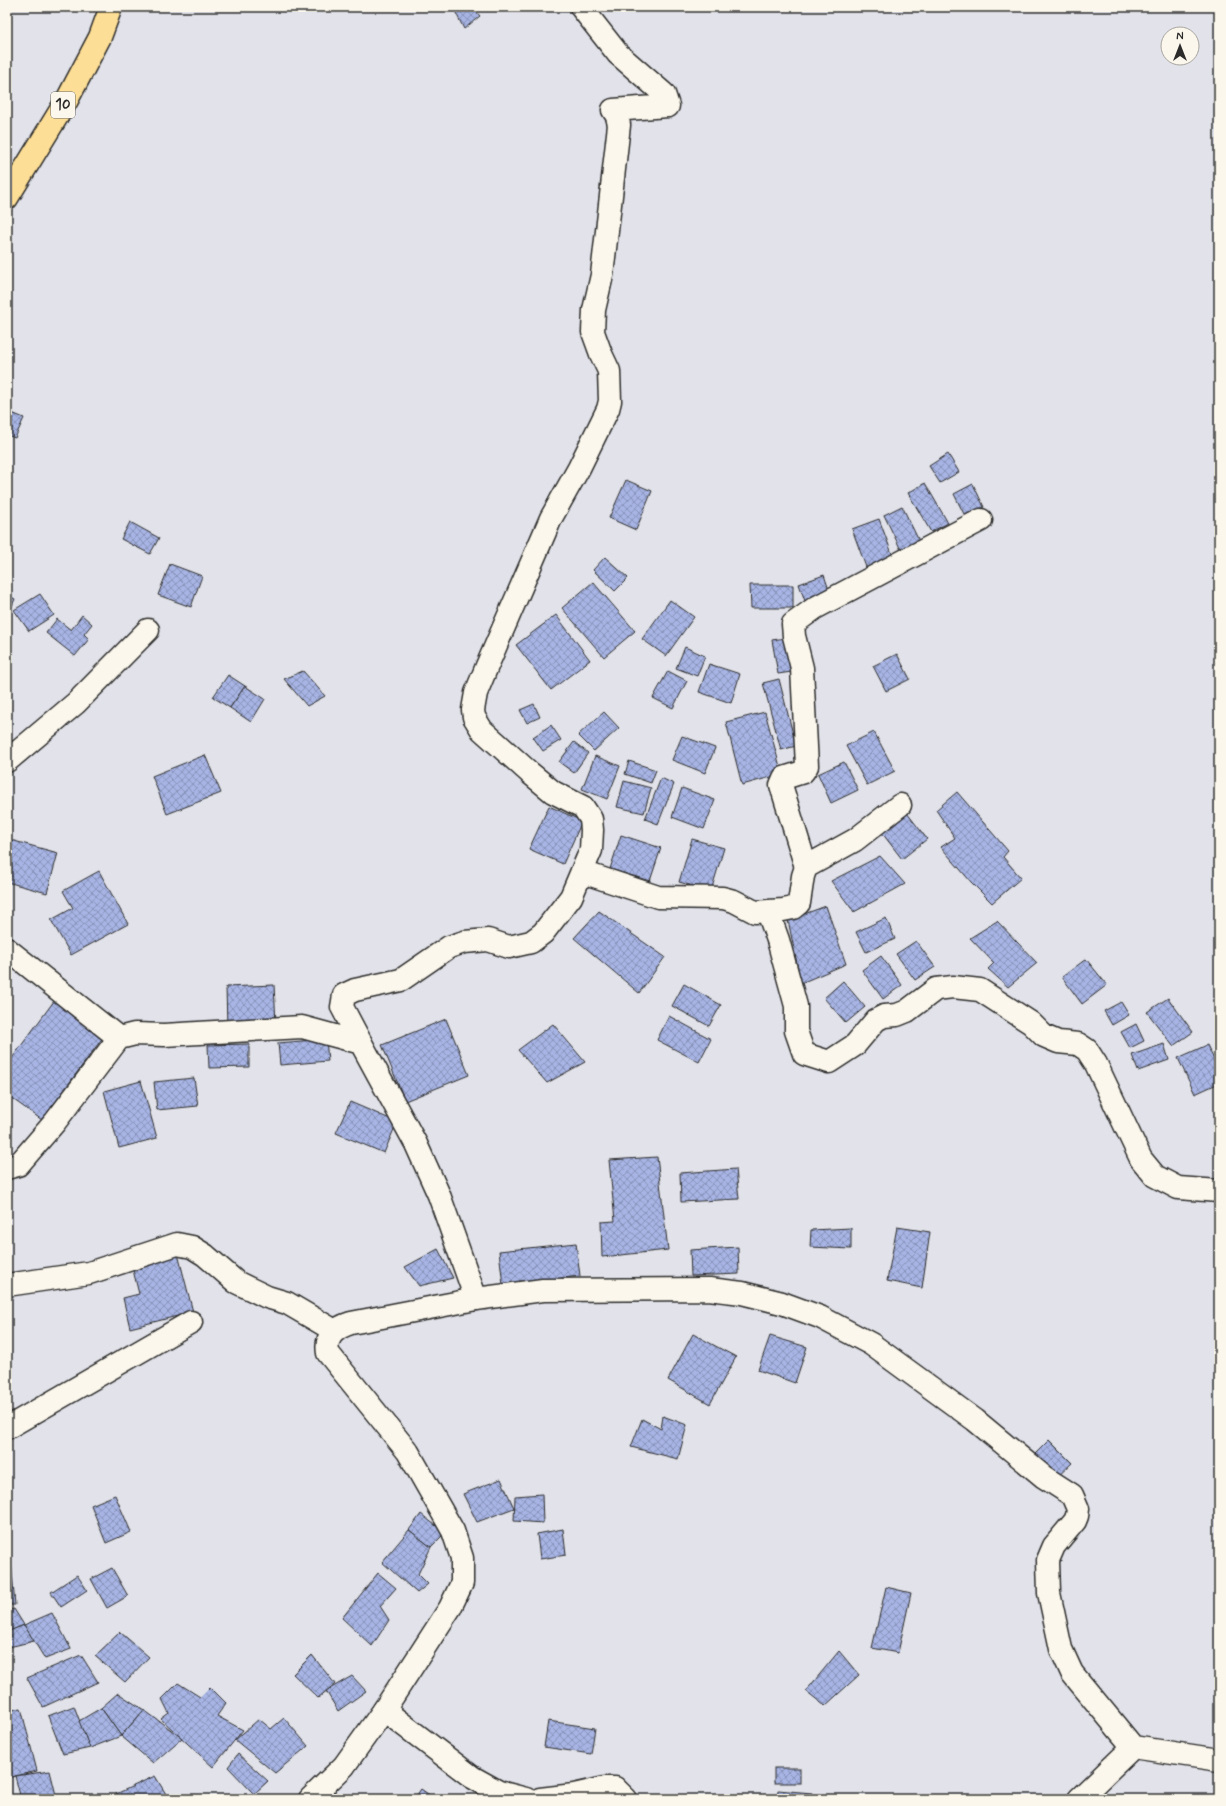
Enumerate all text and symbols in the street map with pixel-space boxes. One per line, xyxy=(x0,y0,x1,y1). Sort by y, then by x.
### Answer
north arrow xyxy=(1160,26,1200,66)
text: N xyxy=(1176,30,1184,44)
road number: 10 xyxy=(51,92,75,118)

